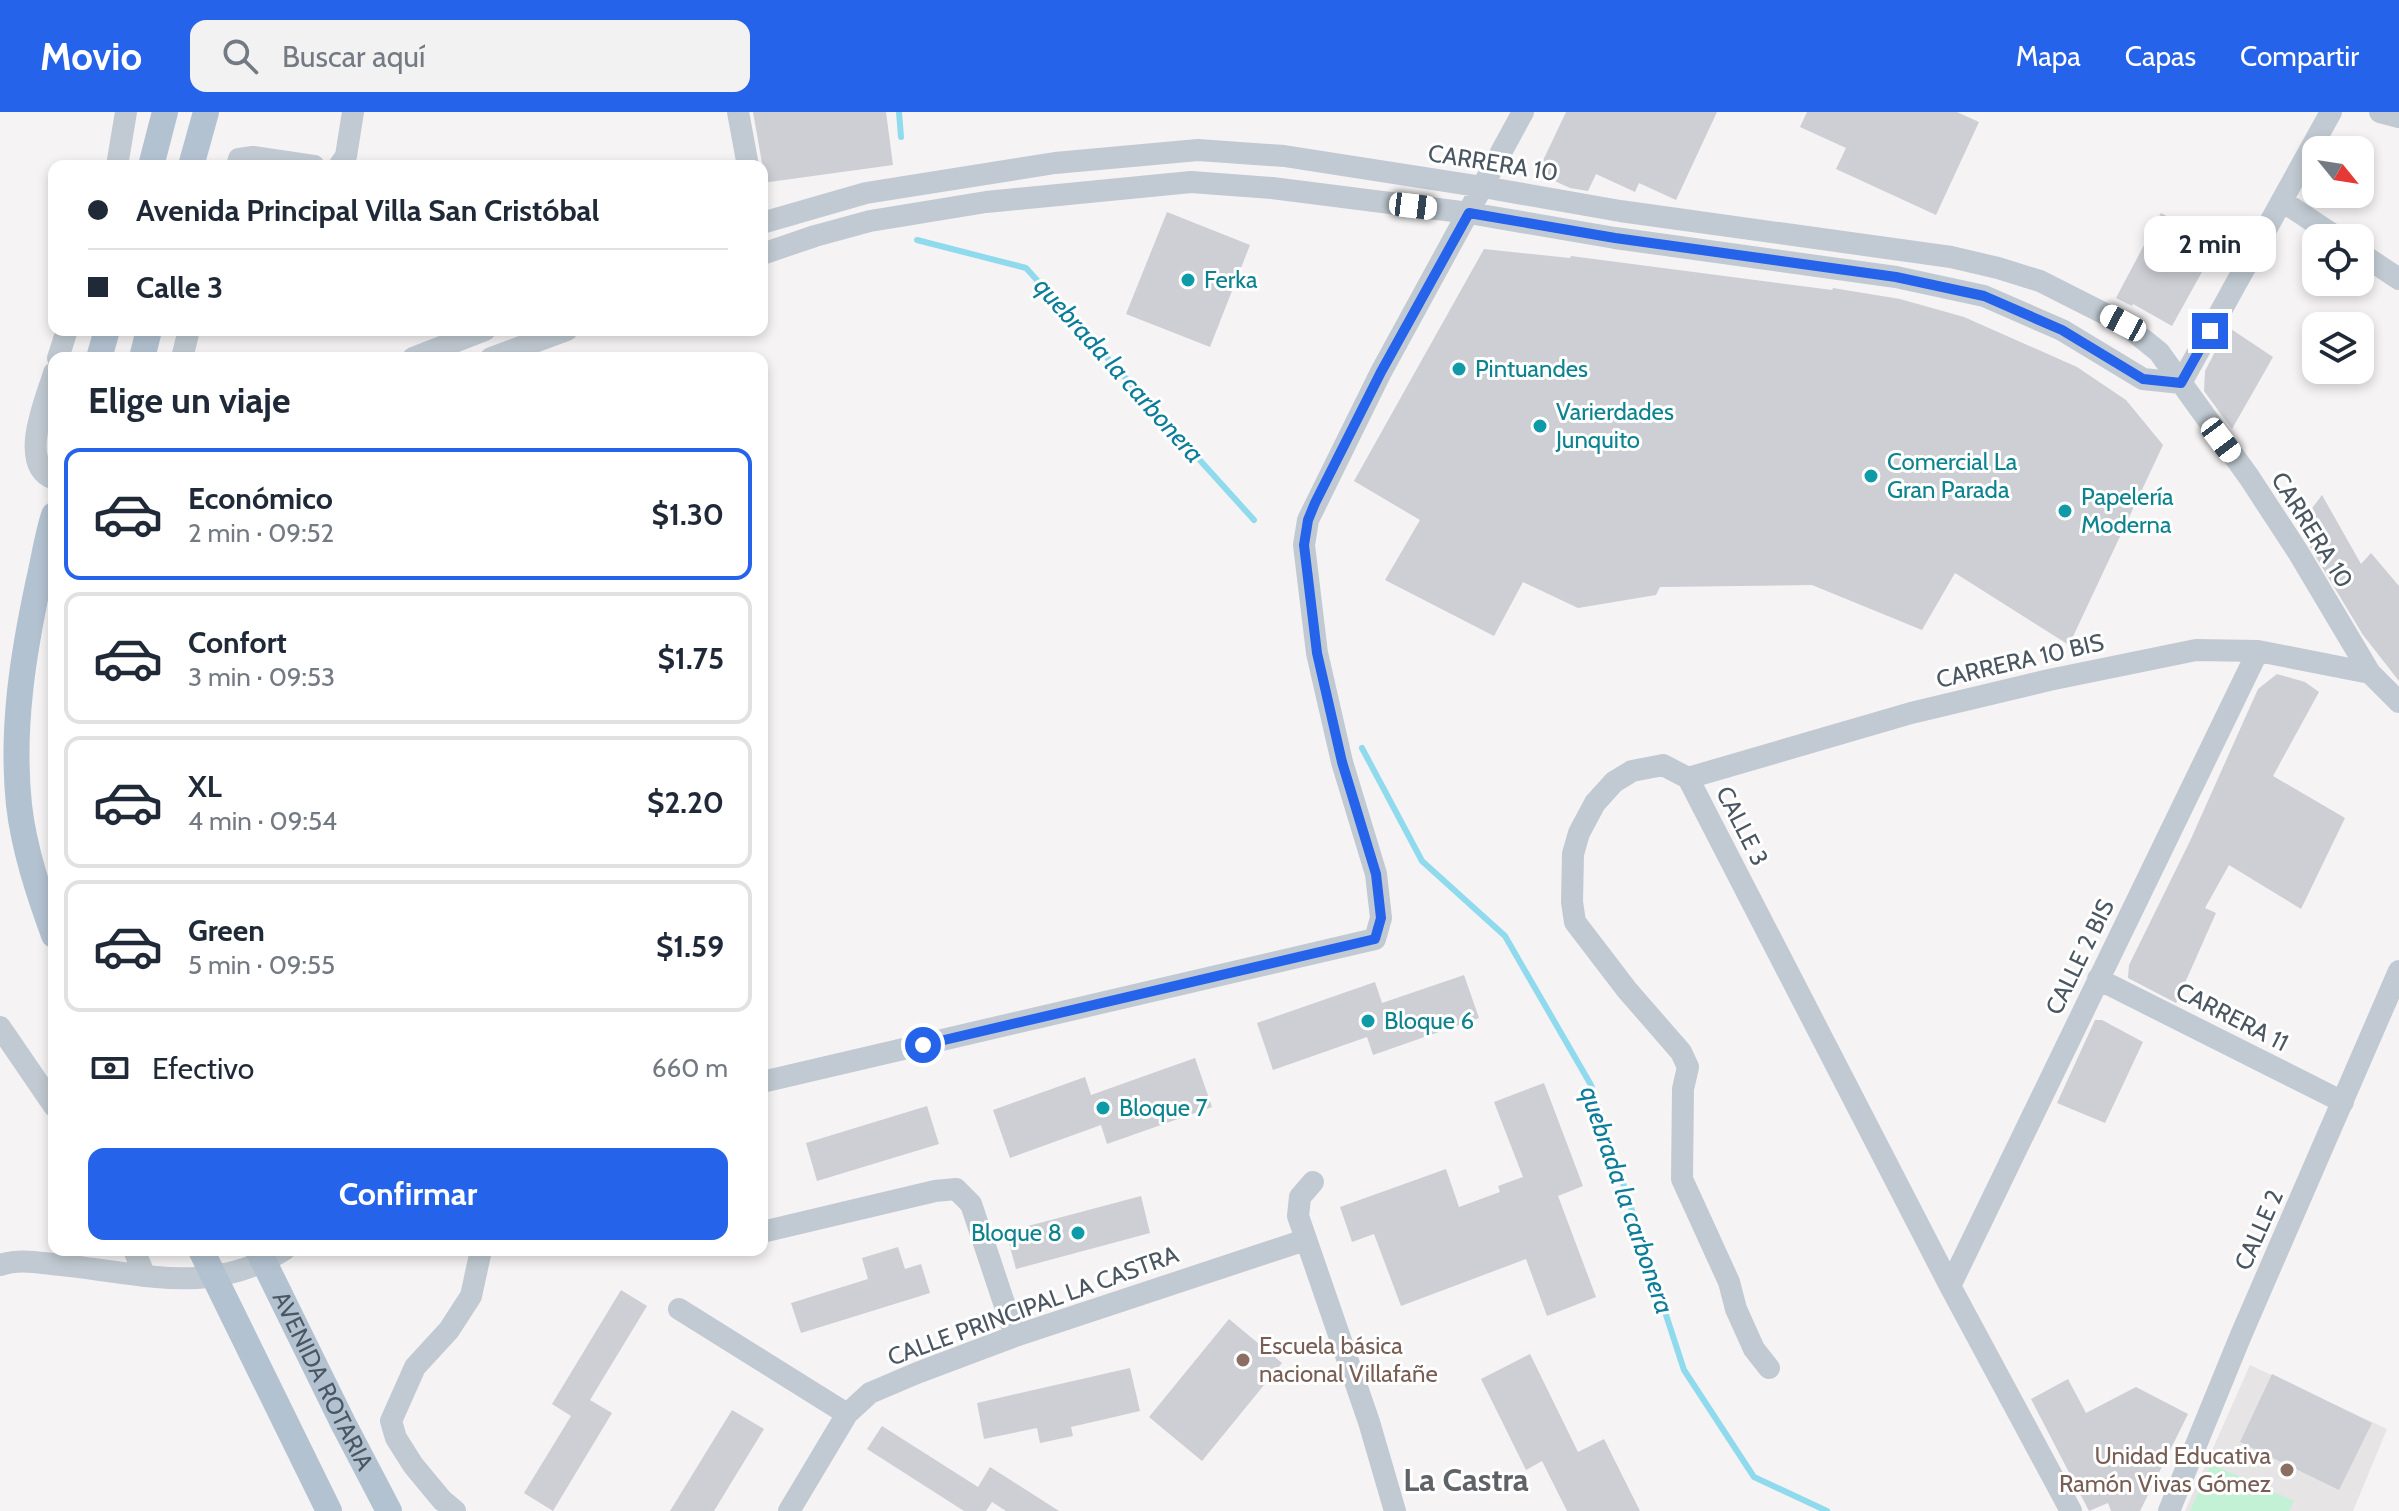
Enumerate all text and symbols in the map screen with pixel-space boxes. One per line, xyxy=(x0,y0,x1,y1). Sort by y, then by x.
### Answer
search box xyxy=(190,20,750,92)
text: Movio xyxy=(40,33,142,80)
icon: search xyxy=(218,34,262,78)
text: Buscar aquí xyxy=(282,38,425,75)
text: Mapa xyxy=(2016,39,2081,73)
text: Capas xyxy=(2125,39,2196,73)
text: Compartir xyxy=(2240,39,2359,73)
north arrow xyxy=(2302,136,2374,208)
map controls xyxy=(2302,136,2374,384)
street label: CARRERA 10 xyxy=(1426,138,1560,187)
car xyxy=(1388,191,1438,221)
text: Avenida Principal Villa San Cristóbal xyxy=(136,192,599,229)
callout: 2 min xyxy=(2144,215,2276,271)
button: locate xyxy=(2302,224,2374,296)
text: 2 min xyxy=(2179,228,2241,260)
place label: Ferka xyxy=(1204,265,1258,294)
text: Calle 3 xyxy=(136,269,223,306)
water label: quebrada la carbonera xyxy=(1027,271,1211,469)
marker: Ferka xyxy=(1179,271,1197,289)
car xyxy=(2096,301,2150,345)
button: layers xyxy=(2302,312,2374,384)
route end xyxy=(2192,313,2228,349)
place label: Pintuandes xyxy=(1475,354,1588,383)
marker: Pintuandes xyxy=(1450,360,1468,378)
text: Elige un viaje xyxy=(88,378,291,422)
place label: Varierdades Junquito xyxy=(1555,397,1674,454)
car xyxy=(2197,414,2245,466)
marker: Varierdades Junquito xyxy=(1531,417,1549,435)
place label: Comercial La Gran Parada xyxy=(1887,447,2018,504)
street label: CARRERA 10 xyxy=(2265,466,2359,593)
marker: Comercial La Gran Parada xyxy=(1862,467,1880,485)
icon: car xyxy=(92,478,164,550)
text: Económico xyxy=(188,480,333,517)
place label: Papelería Moderna xyxy=(2081,482,2174,539)
text: $1.30 xyxy=(652,496,724,533)
marker: Papelería Moderna xyxy=(2056,502,2074,520)
text: 2 min · 09:52 xyxy=(188,517,334,549)
icon: car xyxy=(92,622,164,694)
text: Confort xyxy=(188,624,287,661)
street label: CARRERA 10 BIS xyxy=(1933,627,2106,694)
text: $1.75 xyxy=(657,640,724,677)
text: 3 min · 09:53 xyxy=(188,661,335,693)
icon: car xyxy=(92,766,164,838)
text: XL xyxy=(188,768,222,805)
street label: CALLE 3 xyxy=(1710,781,1775,870)
text: $2.20 xyxy=(647,784,724,821)
text: 4 min · 09:54 xyxy=(188,805,337,837)
street label: CALLE 2 BIS xyxy=(2039,894,2120,1019)
icon: car xyxy=(92,910,164,982)
text: Green xyxy=(188,912,265,949)
text: $1.59 xyxy=(656,928,724,965)
text: 5 min · 09:55 xyxy=(188,949,335,981)
street label: CARRERA 11 xyxy=(2171,976,2293,1057)
place label: Bloque 6 xyxy=(1384,1006,1474,1035)
marker: Bloque 6 xyxy=(1359,1012,1377,1030)
route start xyxy=(905,1027,941,1063)
icon: cash xyxy=(88,1046,132,1090)
text: Efectivo xyxy=(152,1050,254,1087)
text: 660 m xyxy=(652,1052,728,1084)
water label: quebrada la carbonera xyxy=(1573,1082,1681,1318)
place label: Bloque 7 xyxy=(1119,1093,1208,1122)
marker: Bloque 7 xyxy=(1094,1099,1112,1117)
button: Confirmar xyxy=(88,1148,728,1240)
street label: CALLE 2 xyxy=(2228,1185,2289,1274)
place label: Bloque 8 xyxy=(971,1218,1062,1247)
marker: Bloque 8 xyxy=(1069,1224,1087,1242)
street label: CALLE PRINCIPAL LA CASTRA xyxy=(884,1239,1182,1372)
street label: AVENIDA ROTARIA xyxy=(267,1286,380,1475)
place label: Escuela básica nacional Villafañe xyxy=(1259,1331,1438,1388)
marker: Escuela básica nacional Villafañe xyxy=(1234,1351,1252,1369)
place label: Unidad Educativa Ramón Vivas Gómez xyxy=(2059,1441,2271,1498)
district label: La Castra xyxy=(1403,1460,1529,1499)
marker: Unidad Educativa Ramón Vivas Gómez xyxy=(2278,1461,2296,1479)

